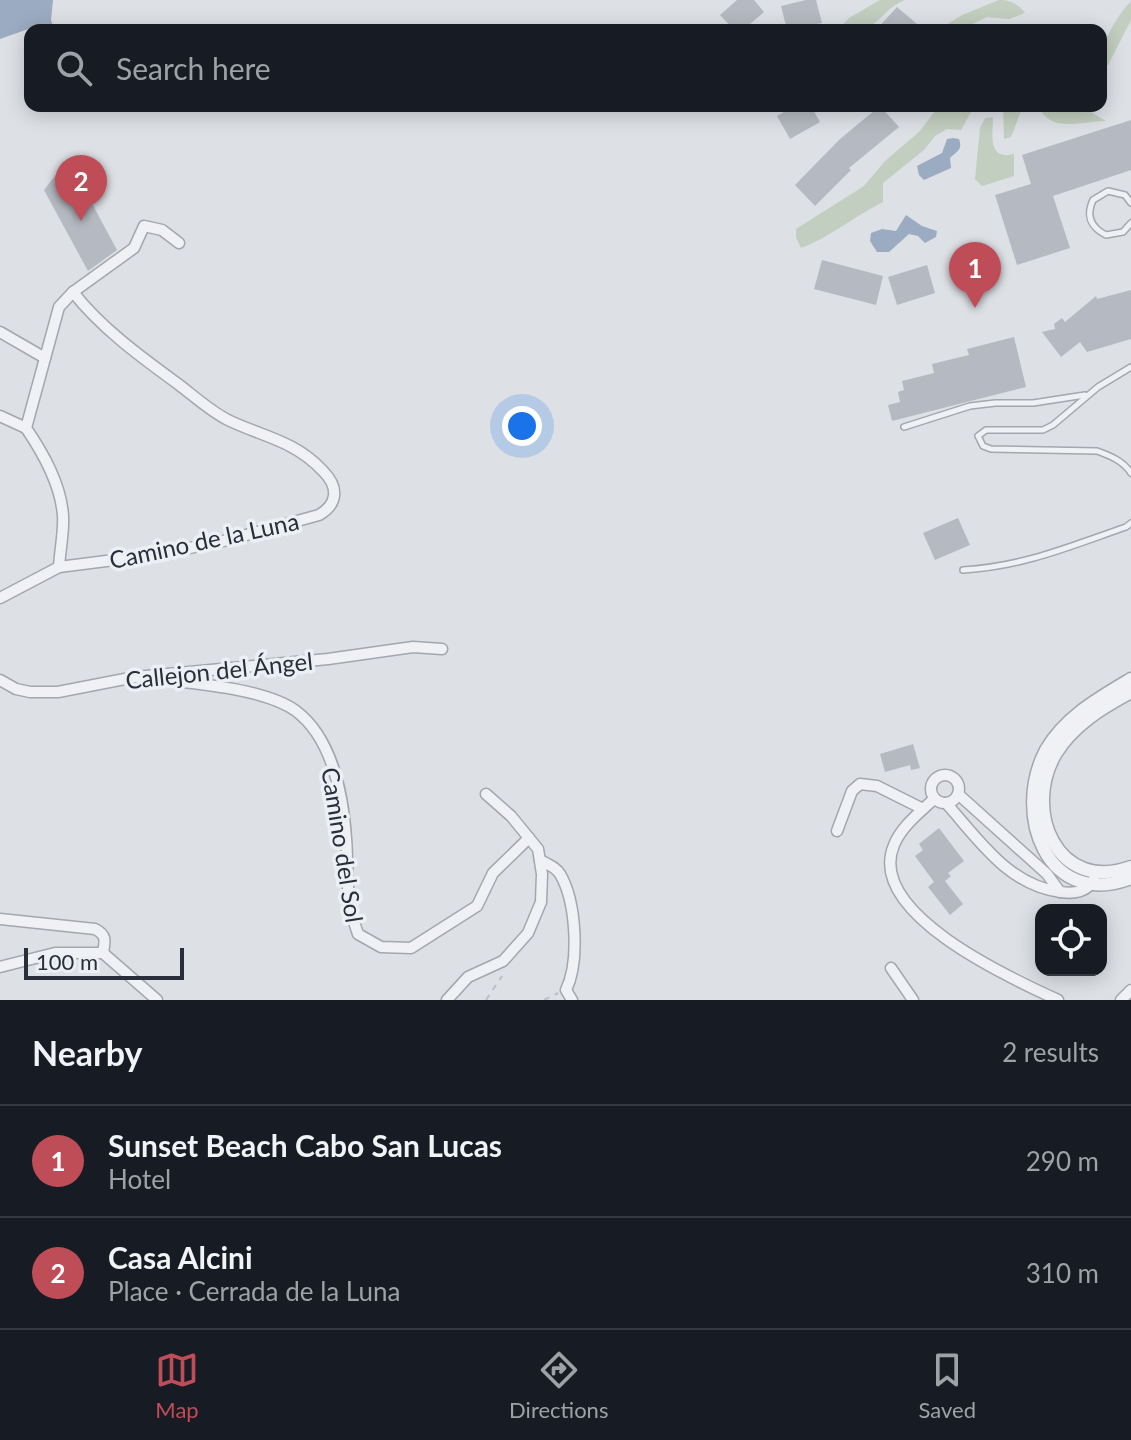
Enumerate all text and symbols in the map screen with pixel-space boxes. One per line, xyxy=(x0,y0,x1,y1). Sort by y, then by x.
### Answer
search box xyxy=(24,24,1107,112)
icon: search xyxy=(52,46,96,90)
text: Search here xyxy=(116,50,271,86)
pin: 2 xyxy=(55,155,107,221)
pin: 1 xyxy=(949,242,1001,308)
your location xyxy=(502,406,542,446)
street label: Camino de la Luna xyxy=(107,506,301,574)
street label: Callejon del Ángel xyxy=(124,646,314,694)
street label: Camino del Sol xyxy=(316,765,370,925)
map controls xyxy=(1035,904,1107,976)
button: locate xyxy=(1035,904,1107,976)
scale bar xyxy=(24,944,184,980)
text: 100 m xyxy=(36,948,98,975)
text: Nearby xyxy=(32,1032,143,1073)
text: 2 results xyxy=(1002,1036,1099,1068)
text: Sunset Beach Cabo San Lucas xyxy=(108,1127,502,1163)
text: 1 xyxy=(50,1145,66,1177)
text: 290 m xyxy=(1026,1145,1099,1177)
text: Hotel xyxy=(108,1163,171,1195)
text: Casa Alcini xyxy=(108,1239,253,1275)
text: 2 xyxy=(50,1257,66,1289)
text: 310 m xyxy=(1026,1257,1099,1289)
text: Place · Cerrada de la Luna xyxy=(108,1275,400,1307)
tab: Map xyxy=(155,1348,199,1423)
tab: Directions xyxy=(509,1348,608,1423)
tab: Saved xyxy=(918,1348,976,1423)

